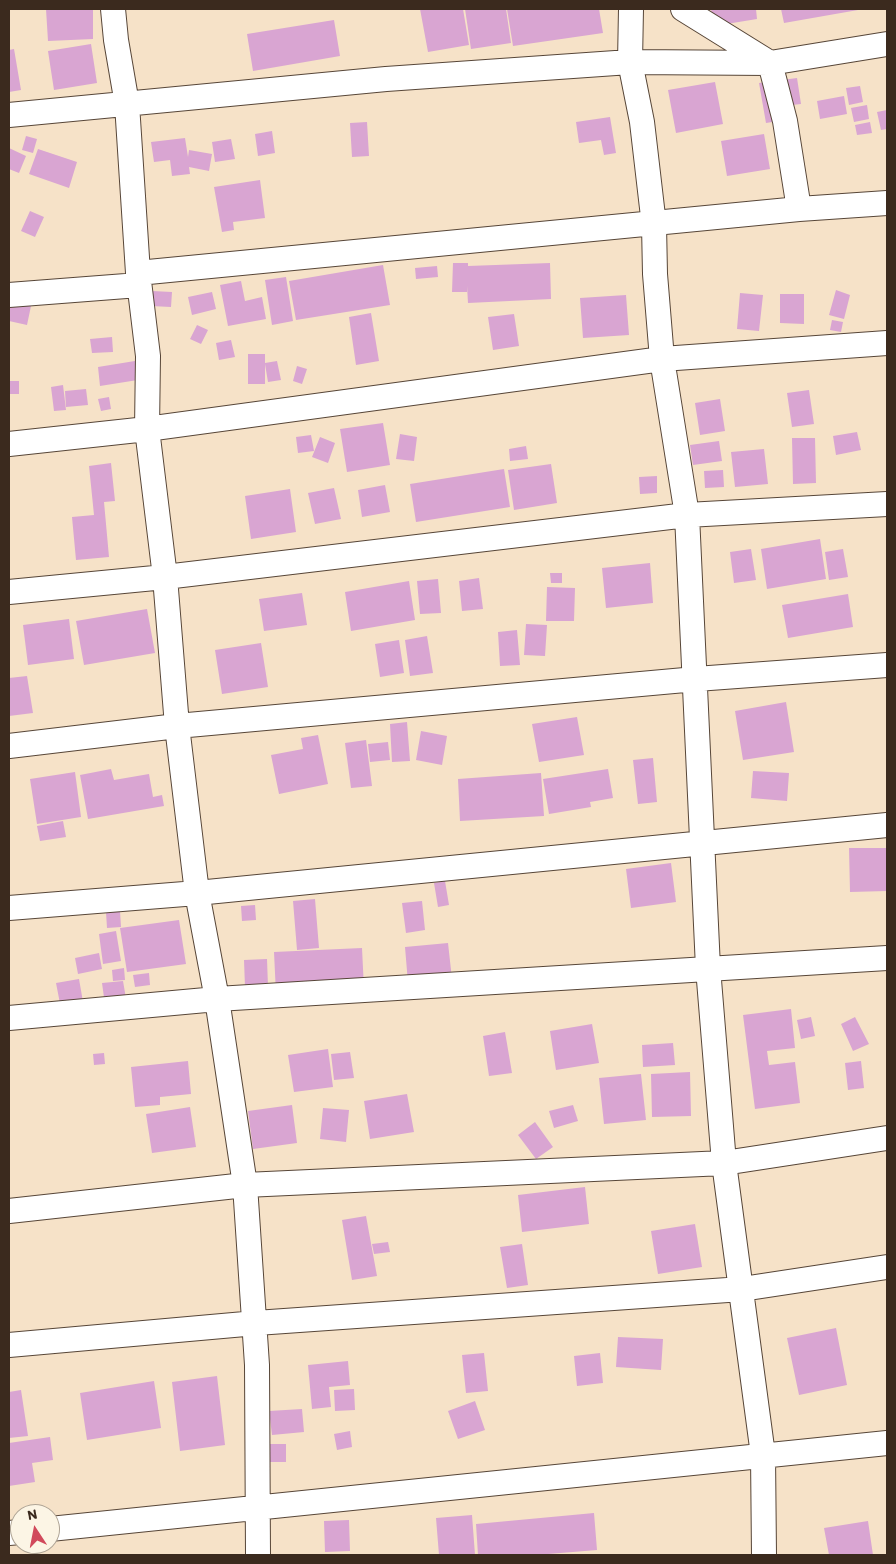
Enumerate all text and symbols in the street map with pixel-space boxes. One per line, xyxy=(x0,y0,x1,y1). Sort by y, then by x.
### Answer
north arrow xyxy=(10,1504,60,1554)
text: N xyxy=(26,1506,38,1524)

